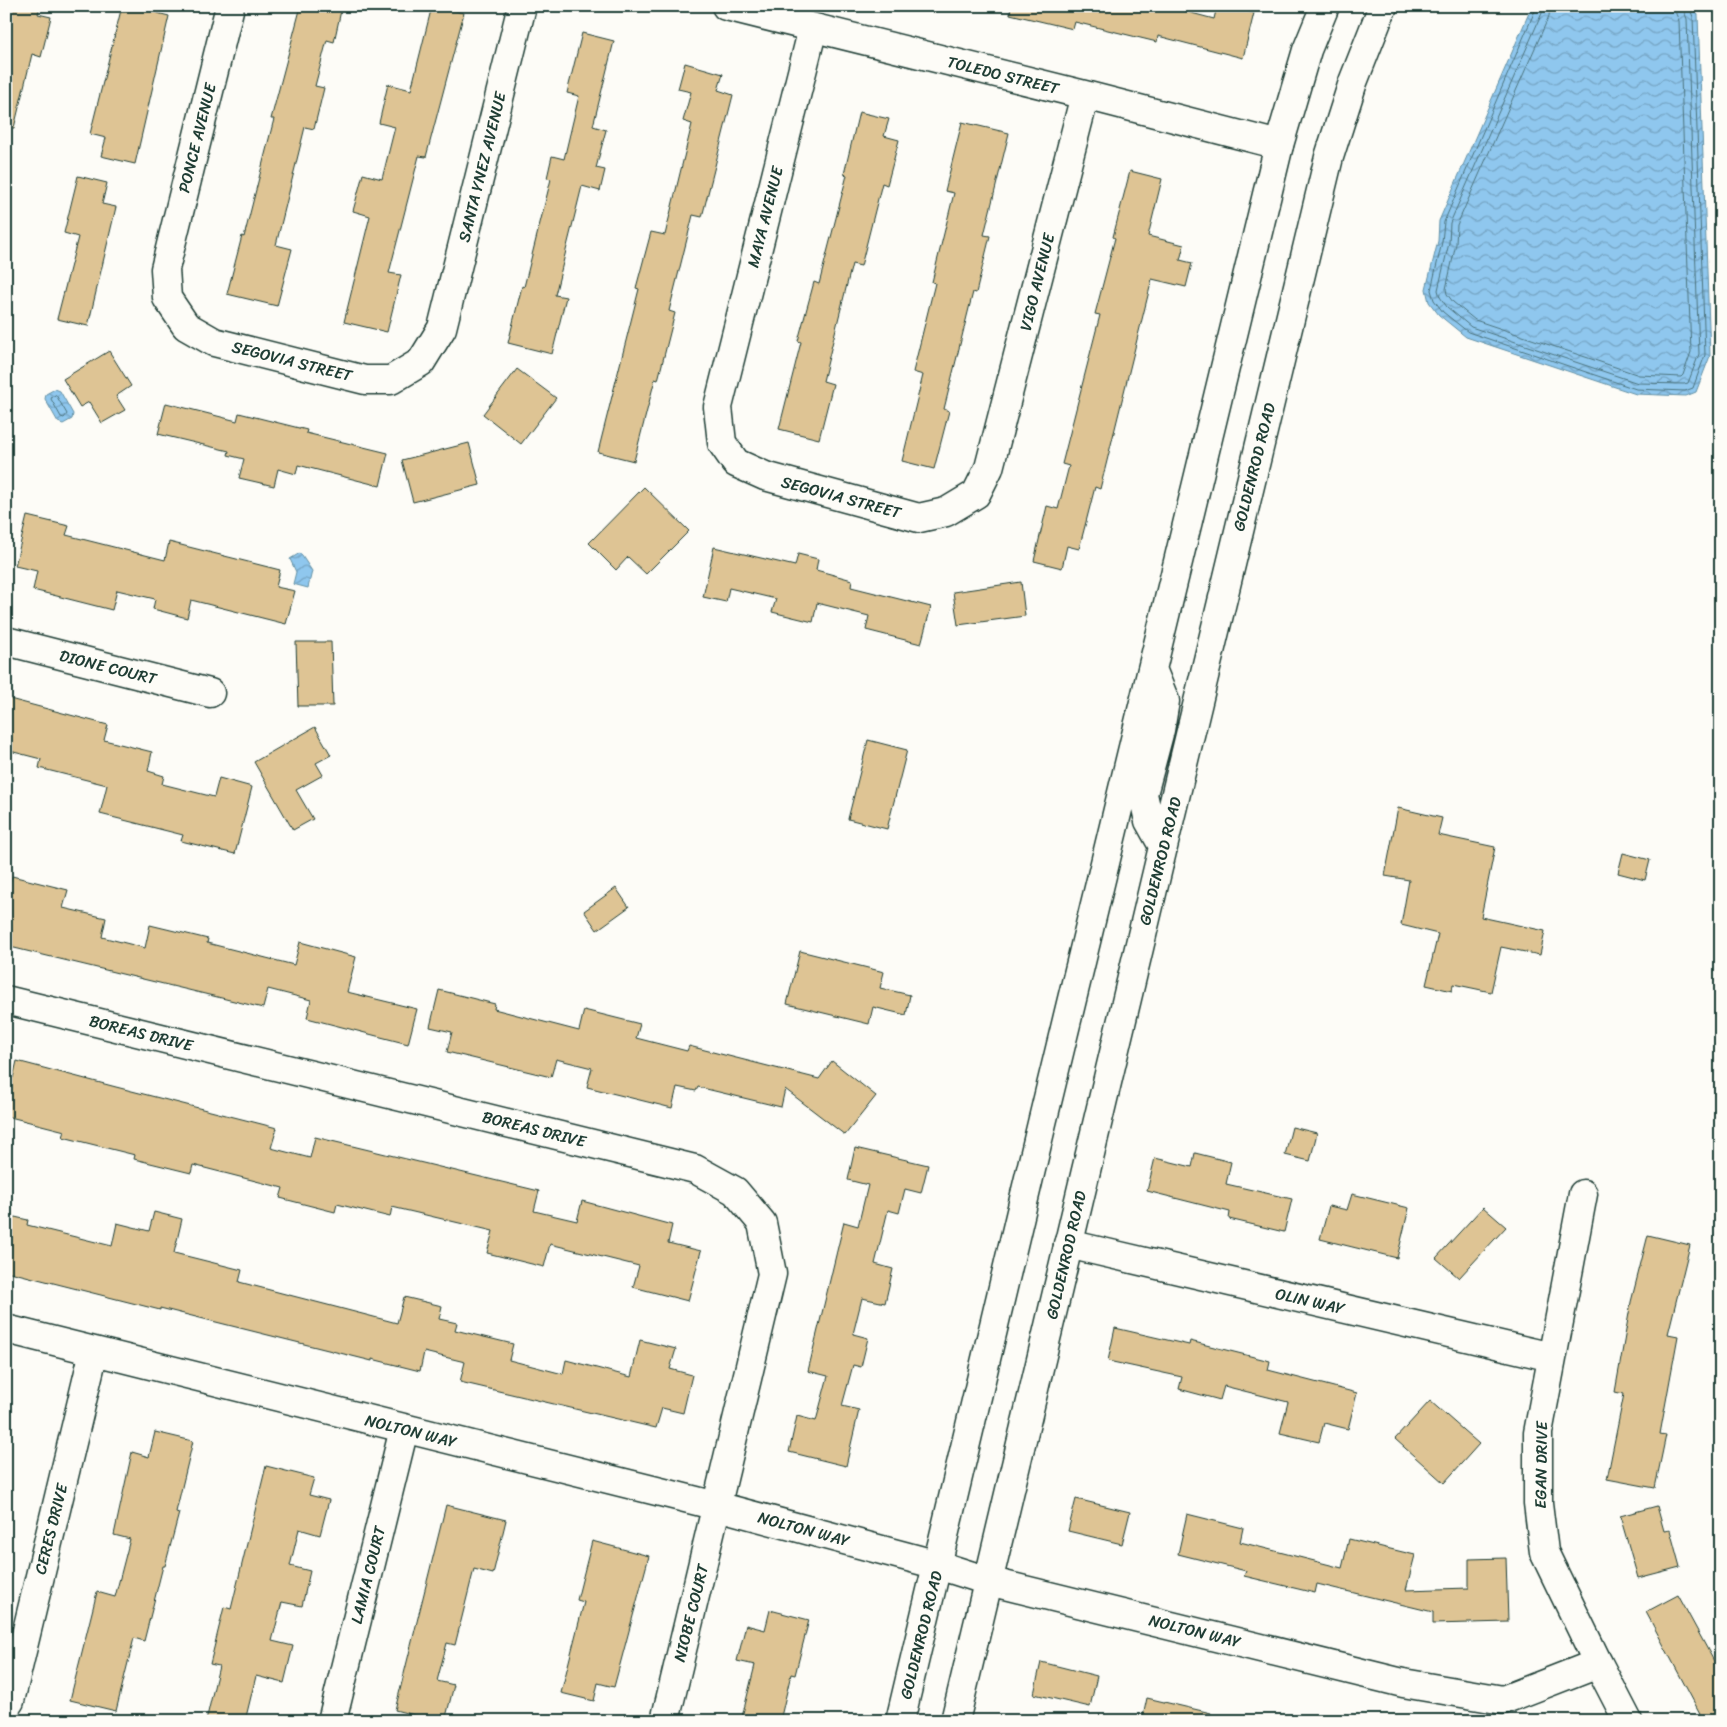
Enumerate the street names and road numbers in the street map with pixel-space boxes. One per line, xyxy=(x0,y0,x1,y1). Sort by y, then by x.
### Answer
street label: TOLEDO STREET xyxy=(944,47,1063,103)
street label: PONCE AVENUE xyxy=(169,79,225,196)
street label: SANTA YNEZ AVENUE xyxy=(449,88,515,245)
street label: MAYA AVENUE xyxy=(738,162,792,271)
street label: VIGO AVENUE xyxy=(1011,229,1063,334)
street label: SEGOVIA STREET xyxy=(229,332,356,390)
street label: GOLDENROD ROAD xyxy=(1224,399,1284,534)
street label: SEGOVIA STREET xyxy=(778,467,905,527)
street label: DIONE COURT xyxy=(56,641,161,693)
street label: GOLDENROD ROAD xyxy=(1130,793,1190,928)
street label: BOREAS DRIVE xyxy=(86,1006,197,1060)
street label: BOREAS DRIVE xyxy=(479,1102,590,1156)
street label: GOLDENROD ROAD xyxy=(1037,1187,1095,1322)
street label: OLIN WAY xyxy=(1273,1279,1349,1323)
street label: NOLTON WAY xyxy=(362,1406,460,1456)
street label: EGAN DRIVE xyxy=(1526,1420,1556,1509)
street label: CERES DRIVE xyxy=(26,1479,77,1578)
street label: NOLTON WAY xyxy=(755,1503,853,1555)
street label: LAMIA COURT xyxy=(342,1522,394,1627)
street label: NIOBE COURT xyxy=(665,1560,717,1665)
street label: GOLDENROD ROAD xyxy=(891,1567,951,1702)
street label: NOLTON WAY xyxy=(1146,1606,1244,1656)

